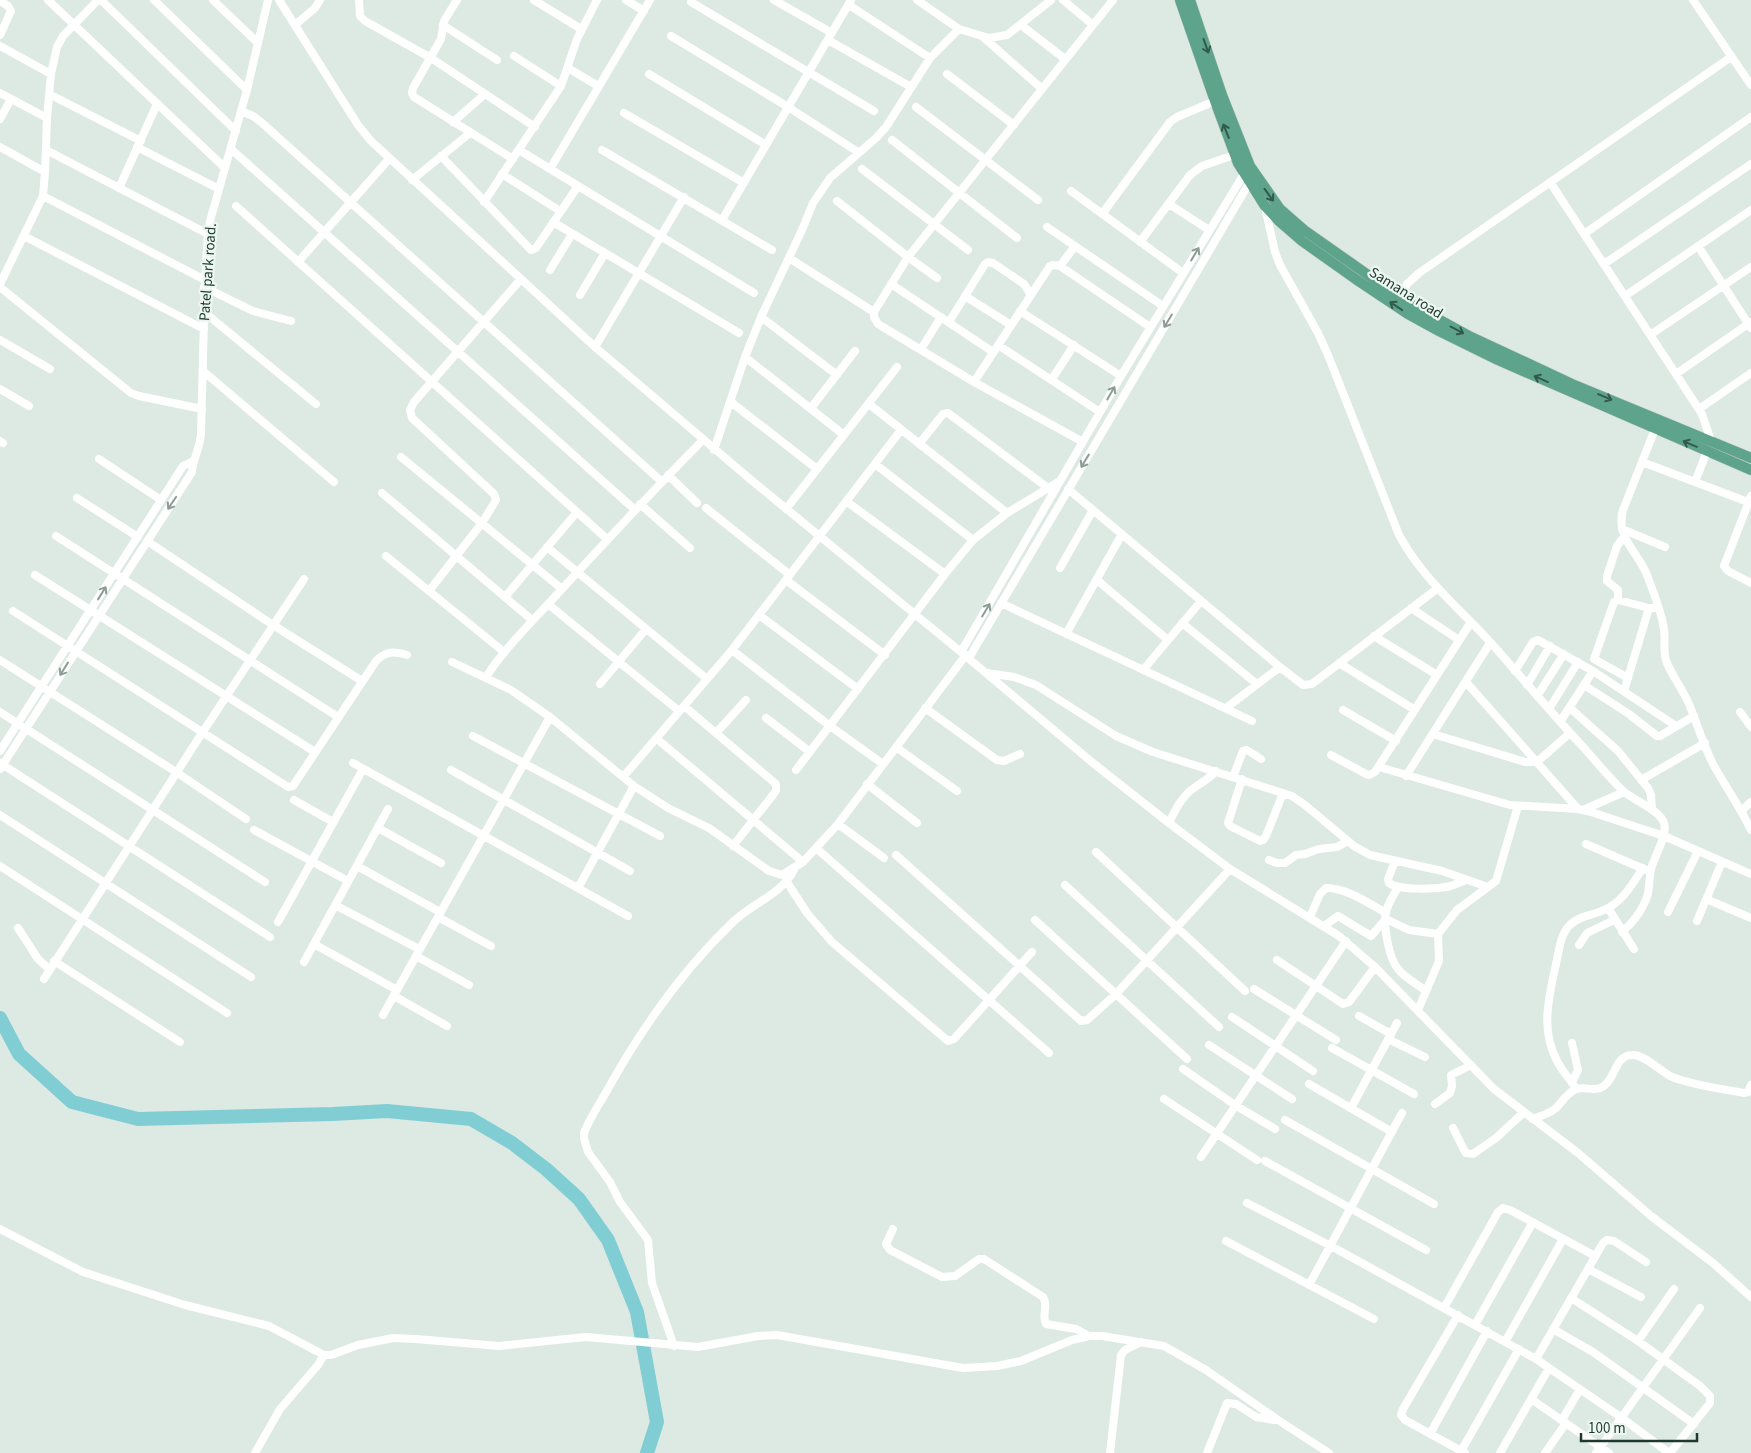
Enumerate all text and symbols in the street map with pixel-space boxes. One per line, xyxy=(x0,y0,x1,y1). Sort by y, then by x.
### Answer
one-way arrow xyxy=(1202,38,1211,53)
one-way arrow xyxy=(1221,124,1230,140)
one-way arrow xyxy=(1264,188,1274,202)
street label: Patel park road. xyxy=(194,222,222,322)
one-way arrow xyxy=(1190,247,1200,261)
street label: Samana road xyxy=(1365,262,1447,324)
one-way arrow xyxy=(1389,301,1403,311)
one-way arrow xyxy=(1162,313,1172,328)
one-way arrow xyxy=(1449,326,1464,335)
one-way arrow xyxy=(1534,374,1549,384)
one-way arrow xyxy=(1107,386,1116,401)
one-way arrow xyxy=(1597,393,1612,402)
one-way arrow xyxy=(1683,438,1698,448)
one-way arrow xyxy=(1079,453,1089,467)
one-way arrow xyxy=(167,496,177,510)
one-way arrow xyxy=(98,586,108,600)
one-way arrow xyxy=(982,603,992,617)
one-way arrow xyxy=(59,661,69,675)
scale bar xyxy=(1581,1410,1697,1442)
text: 100 m xyxy=(1588,1418,1626,1439)

